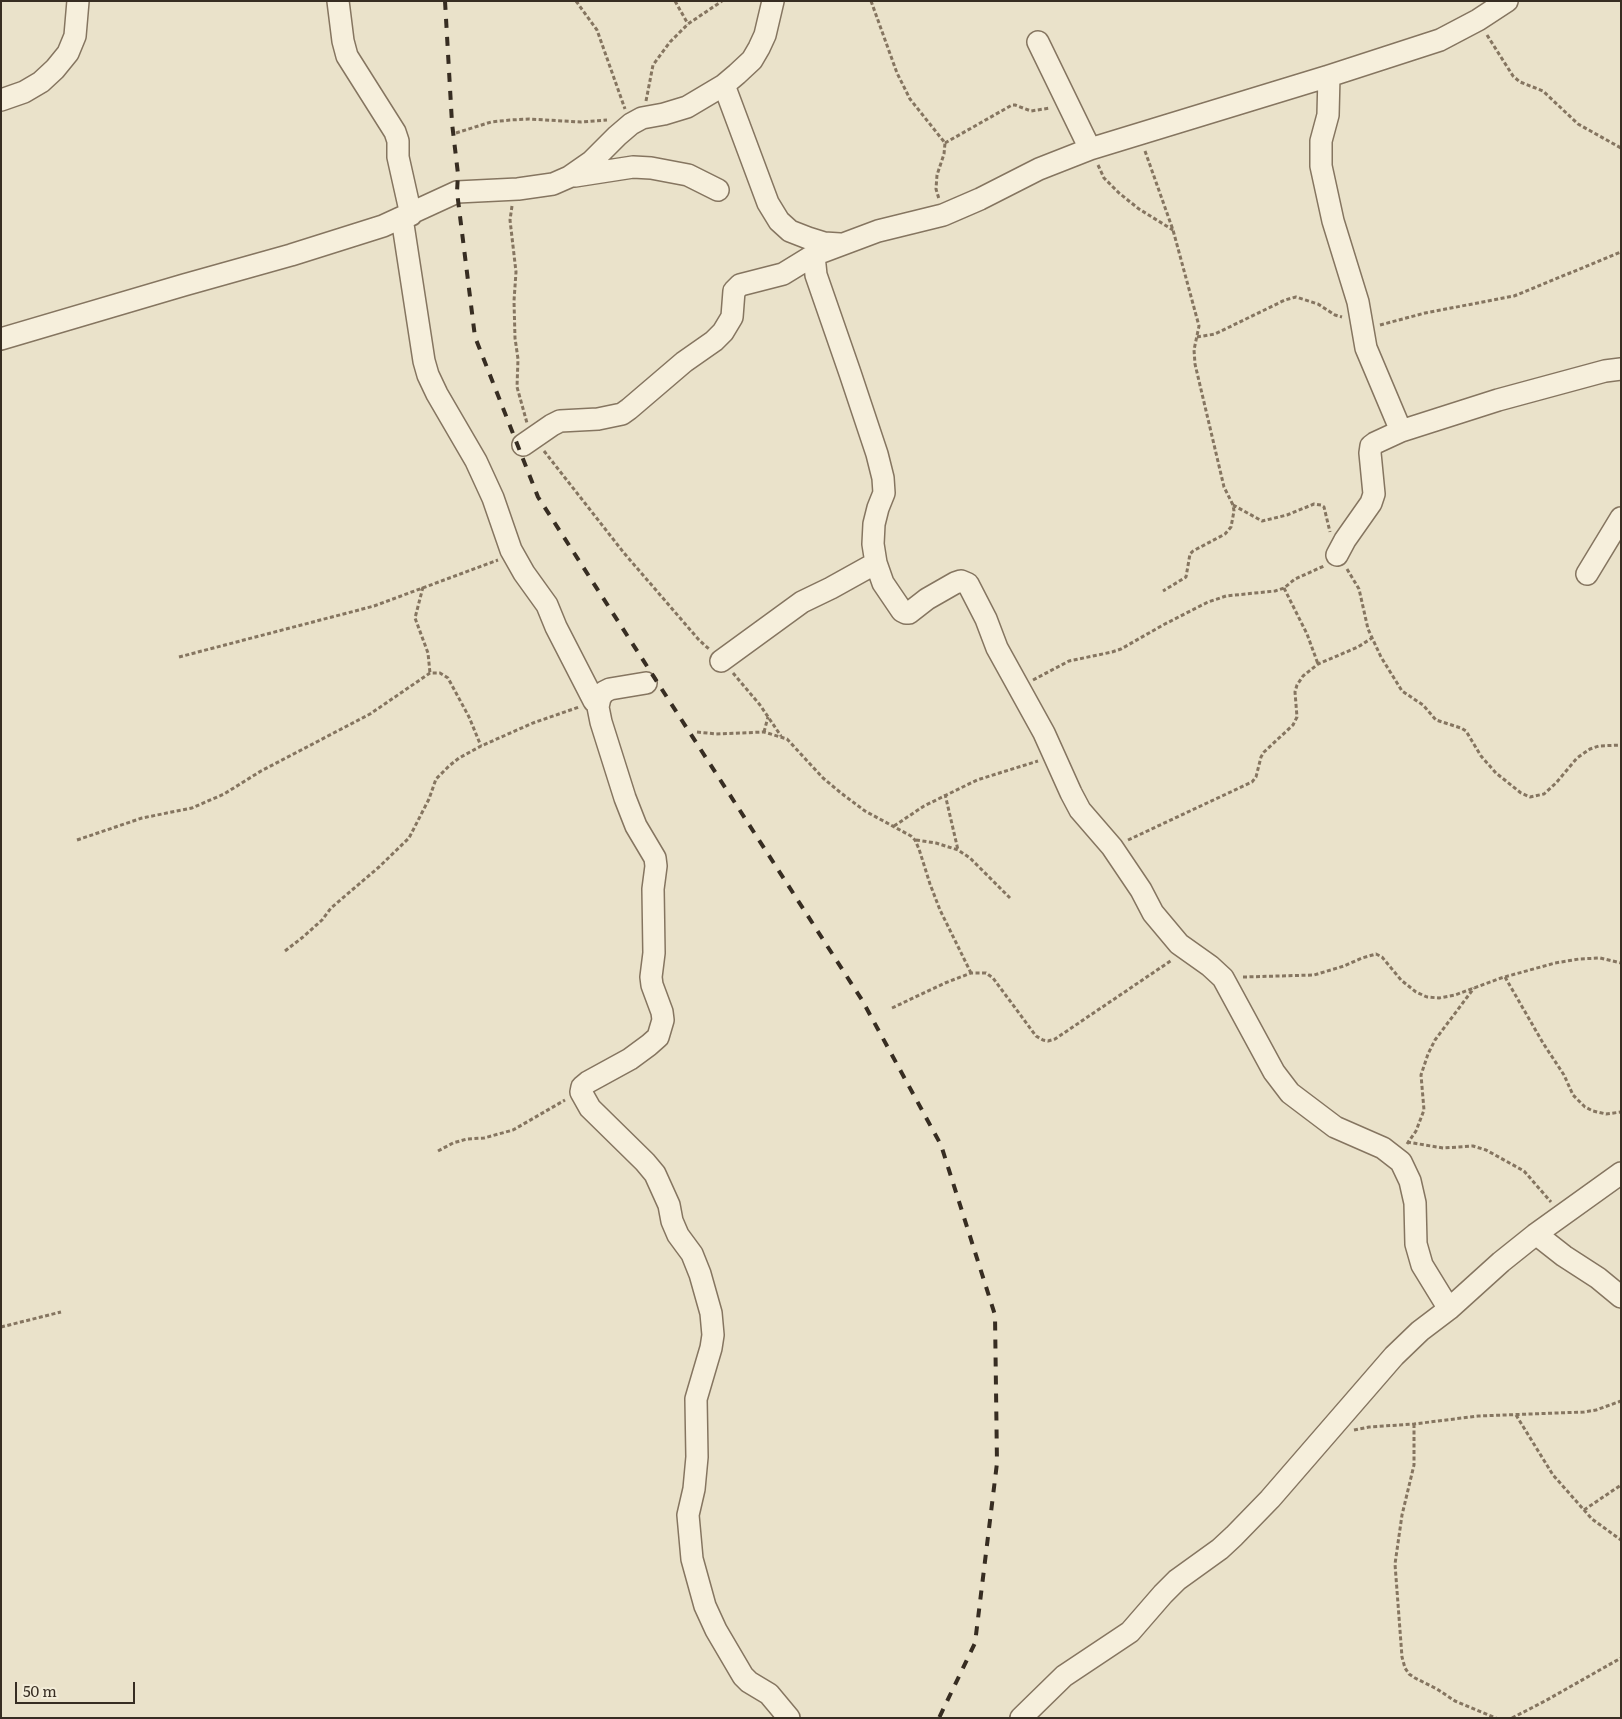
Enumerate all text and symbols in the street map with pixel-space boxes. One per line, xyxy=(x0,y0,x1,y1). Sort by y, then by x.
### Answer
scale bar xyxy=(18,1672,138,1704)
text: 50 m xyxy=(23,1679,57,1702)

